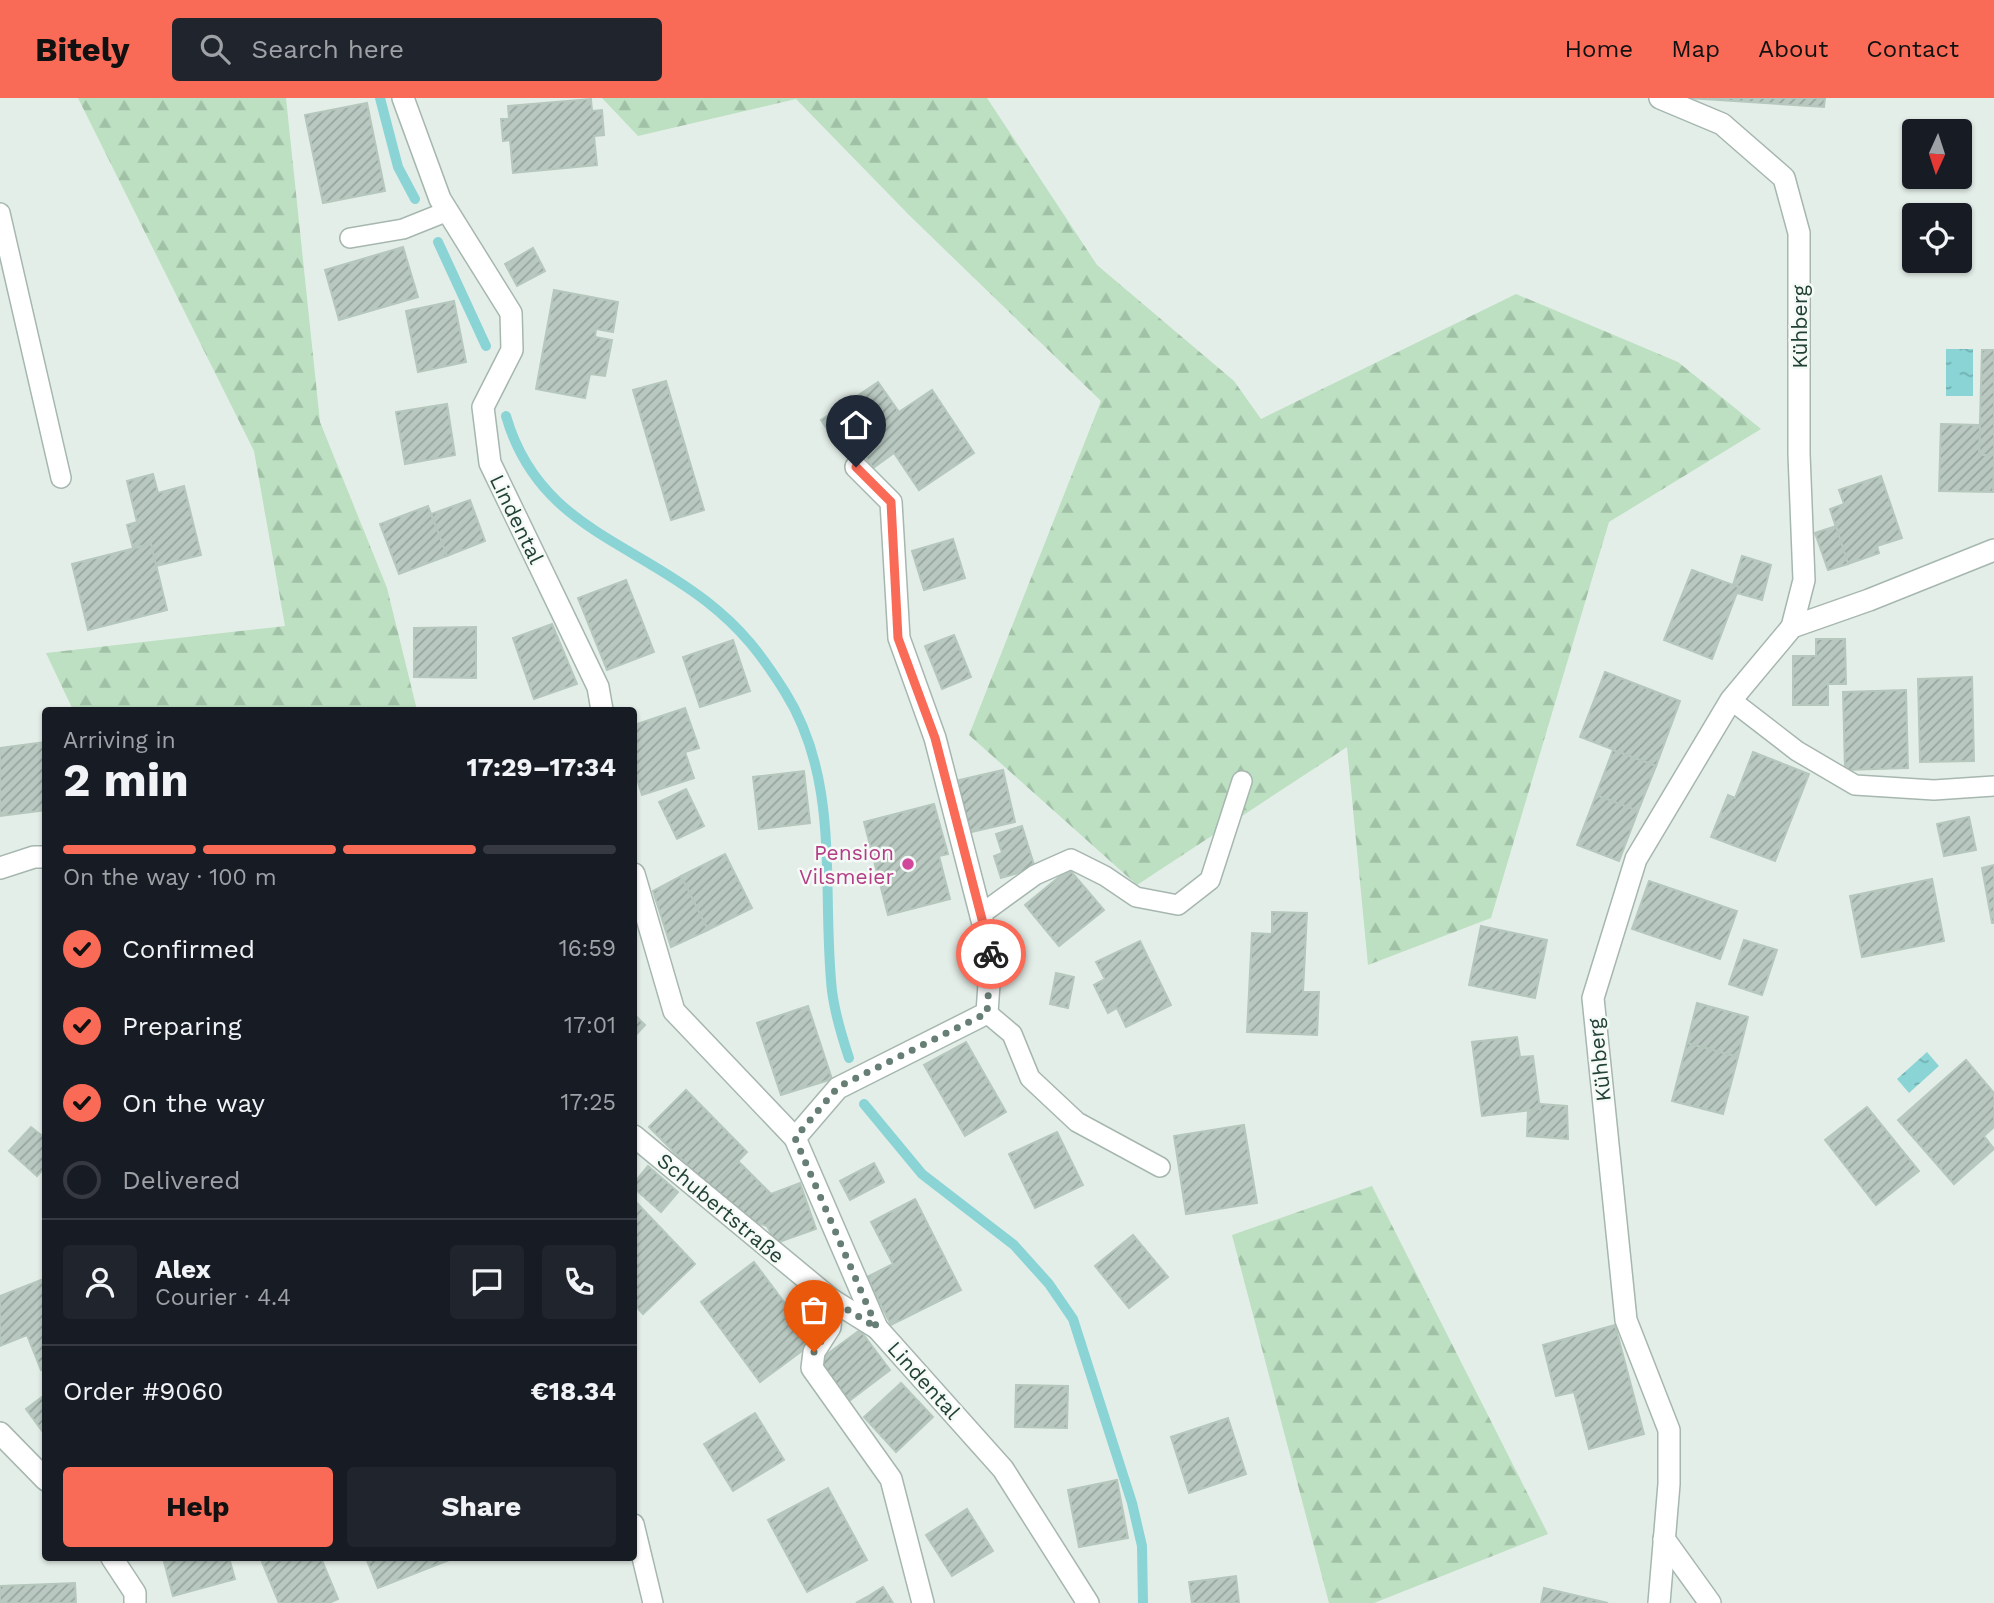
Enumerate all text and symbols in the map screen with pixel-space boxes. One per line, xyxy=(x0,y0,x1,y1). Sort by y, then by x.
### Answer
search box xyxy=(172,18,662,81)
text: Bitely xyxy=(35,30,130,69)
icon: search xyxy=(196,30,234,68)
text: Search here xyxy=(252,34,404,64)
text: Home xyxy=(1565,35,1633,63)
text: Map xyxy=(1671,35,1720,63)
text: About xyxy=(1758,35,1828,63)
text: Contact xyxy=(1866,35,1959,63)
north arrow xyxy=(1902,119,1972,189)
map controls xyxy=(1902,119,1972,273)
button: locate xyxy=(1902,203,1972,273)
street label: Kühberg xyxy=(1787,284,1812,369)
pin xyxy=(826,395,886,467)
icon: home xyxy=(837,406,875,444)
street label: Lindental xyxy=(485,470,550,568)
text: Arriving in xyxy=(63,727,176,754)
text: 17:29–17:34 xyxy=(467,752,616,782)
text: 2 min xyxy=(63,753,189,807)
place label: Pension Vilsmeier xyxy=(799,840,894,889)
marker: Pension Vilsmeier xyxy=(900,856,916,872)
text: On the way · 100 m xyxy=(63,864,277,891)
courier xyxy=(956,919,1026,989)
icon: check xyxy=(63,930,101,968)
text: Confirmed xyxy=(122,934,255,964)
text: 16:59 xyxy=(559,935,616,962)
icon: bike xyxy=(972,935,1010,973)
icon: check xyxy=(63,1007,101,1045)
text: Preparing xyxy=(122,1011,242,1041)
text: 17:01 xyxy=(564,1012,616,1039)
street label: Kühberg xyxy=(1582,1016,1616,1103)
icon: check xyxy=(63,1084,101,1122)
text: On the way xyxy=(122,1088,265,1118)
text: 17:25 xyxy=(561,1089,616,1116)
street label: Schubertstraße xyxy=(652,1148,790,1268)
text: Delivered xyxy=(122,1165,241,1195)
button: person xyxy=(63,1245,137,1319)
button: chat xyxy=(450,1245,524,1319)
button: phone xyxy=(542,1245,616,1319)
text: Alex xyxy=(155,1254,211,1284)
pin xyxy=(784,1280,844,1352)
text: Courier · 4.4 xyxy=(155,1284,291,1311)
icon: bag xyxy=(795,1291,833,1329)
street label: Lindental xyxy=(882,1336,966,1425)
text: Order #9060 xyxy=(63,1376,224,1406)
text: €18.34 xyxy=(530,1376,616,1406)
button: Help xyxy=(63,1467,333,1547)
button: Share xyxy=(347,1467,616,1547)

